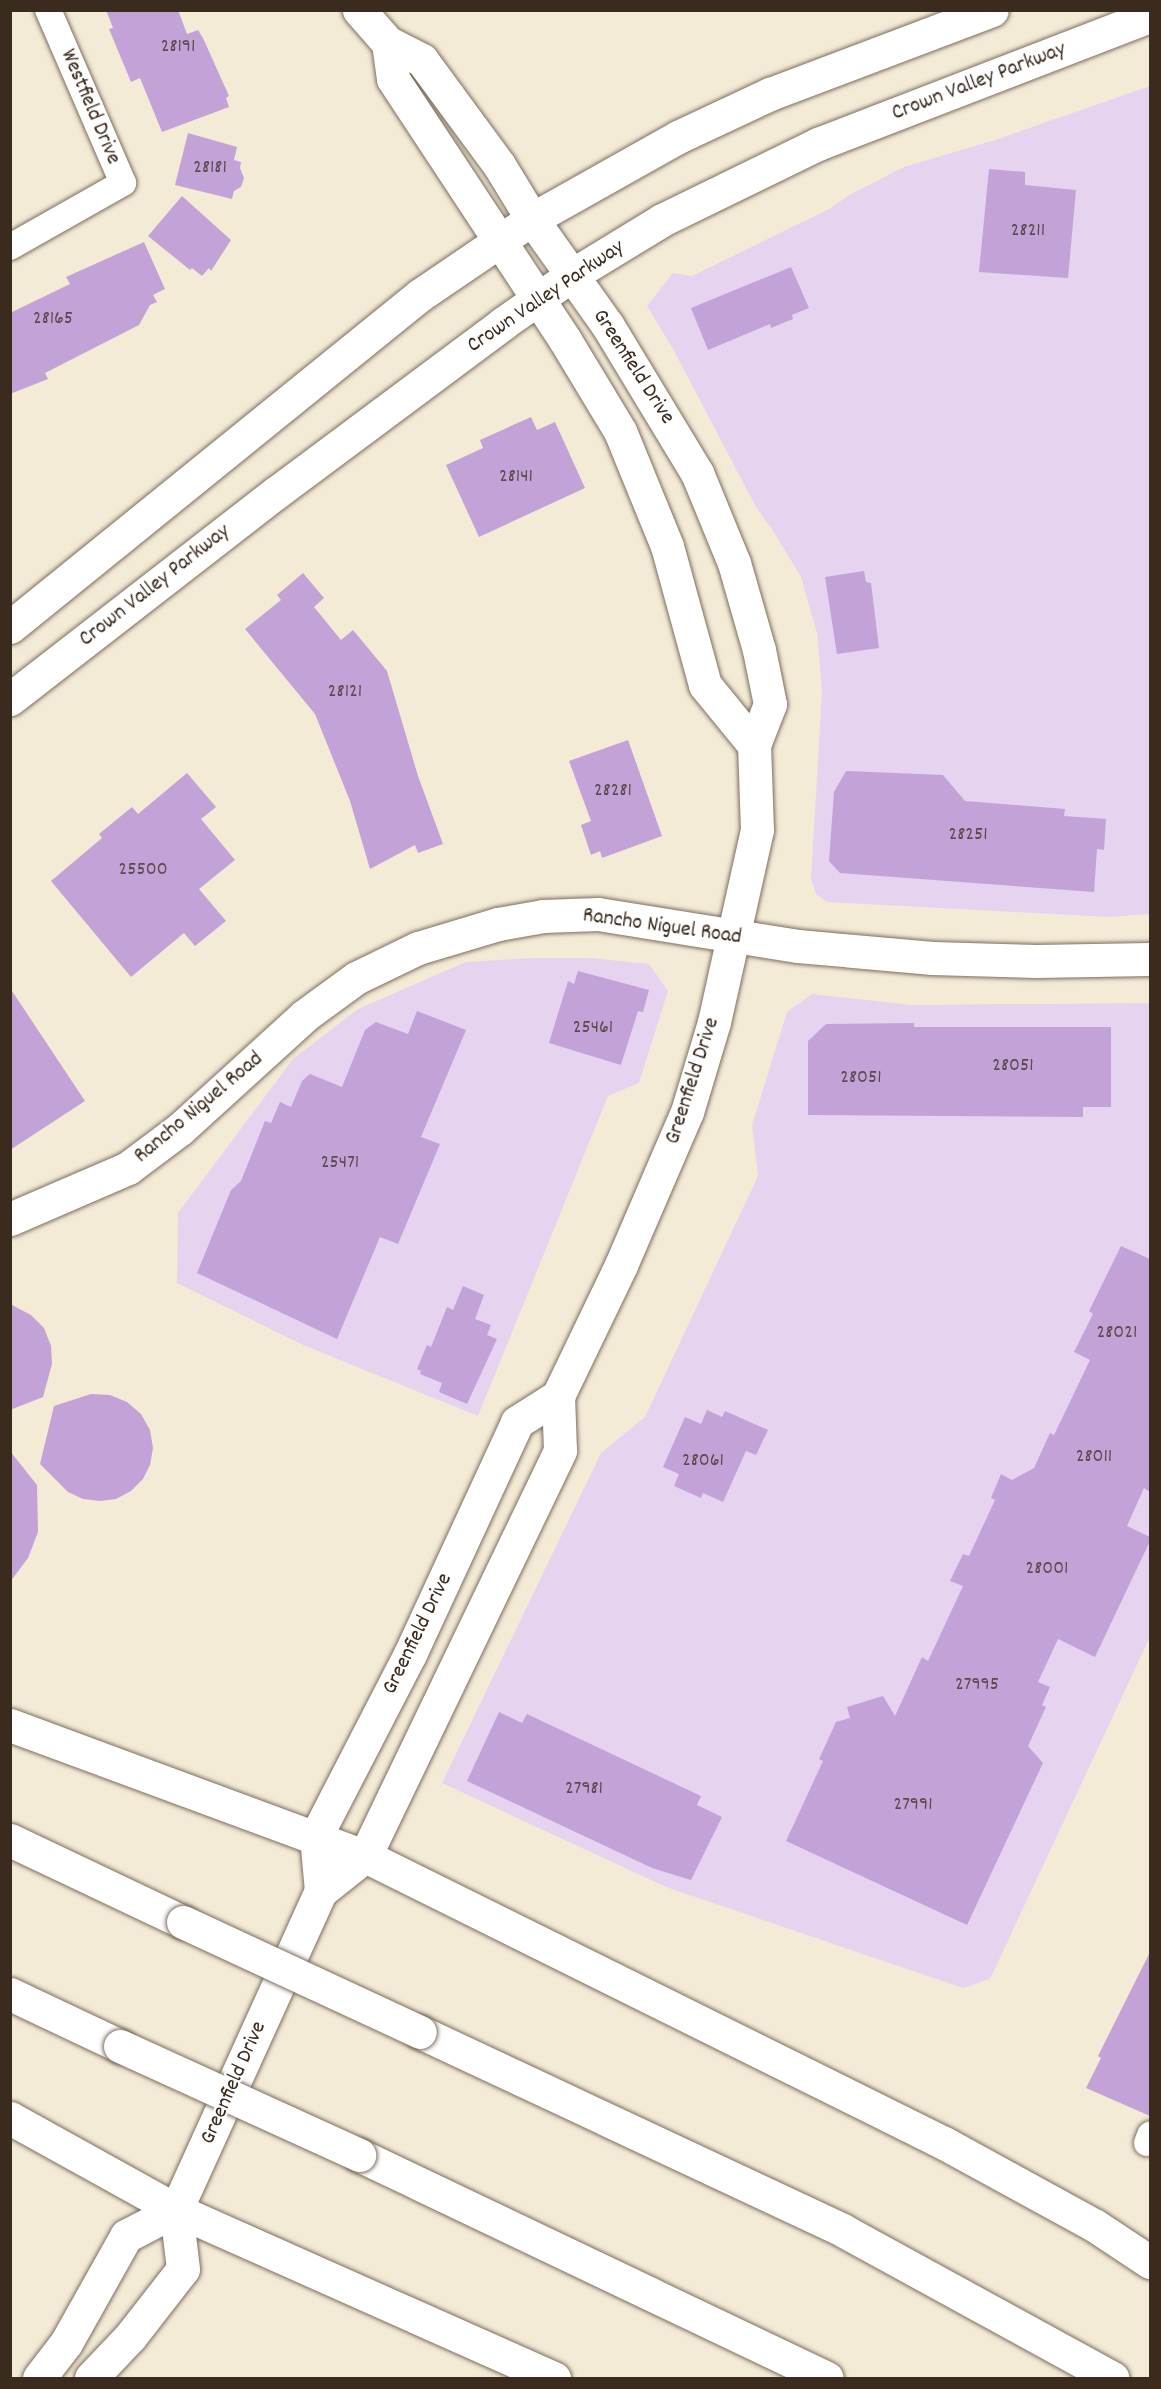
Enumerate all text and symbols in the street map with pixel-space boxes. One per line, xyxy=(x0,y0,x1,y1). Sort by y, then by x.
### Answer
house number: 28191 xyxy=(161,35,195,59)
street label: Crown Valley Parkway xyxy=(888,37,1070,127)
street label: Westfield Drive xyxy=(54,45,126,169)
house number: 28181 xyxy=(193,156,227,180)
house number: 28211 xyxy=(1011,219,1045,243)
street label: Crown Valley Parkway xyxy=(462,235,630,359)
street label: Greenfield Drive xyxy=(586,305,680,429)
house number: 28165 xyxy=(33,307,73,331)
house number: 28141 xyxy=(499,465,533,489)
street label: Crown Valley Parkway xyxy=(74,519,236,653)
house number: 28121 xyxy=(328,680,362,704)
house number: 28281 xyxy=(594,779,632,803)
house number: 28251 xyxy=(948,823,988,847)
house number: 25500 xyxy=(118,858,168,882)
street label: Rancho Niguel Road xyxy=(581,903,743,951)
street label: Greenfield Drive xyxy=(660,1014,726,1148)
house number: 25461 xyxy=(573,1016,613,1040)
street label: Rancho Niguel Road xyxy=(129,1046,269,1170)
house number: 28051 xyxy=(992,1054,1034,1078)
house number: 28051 xyxy=(840,1066,882,1090)
house number: 25471 xyxy=(321,1151,359,1175)
house number: 28021 xyxy=(1097,1321,1137,1345)
house number: 28011 xyxy=(1076,1445,1112,1469)
house number: 28061 xyxy=(682,1449,724,1473)
house number: 28001 xyxy=(1026,1557,1068,1581)
street label: Greenfield Drive xyxy=(377,1569,459,1699)
house number: 27995 xyxy=(955,1673,999,1697)
house number: 27981 xyxy=(565,1777,603,1801)
house number: 27991 xyxy=(893,1793,933,1817)
street label: Greenfield Drive xyxy=(195,2018,273,2148)

